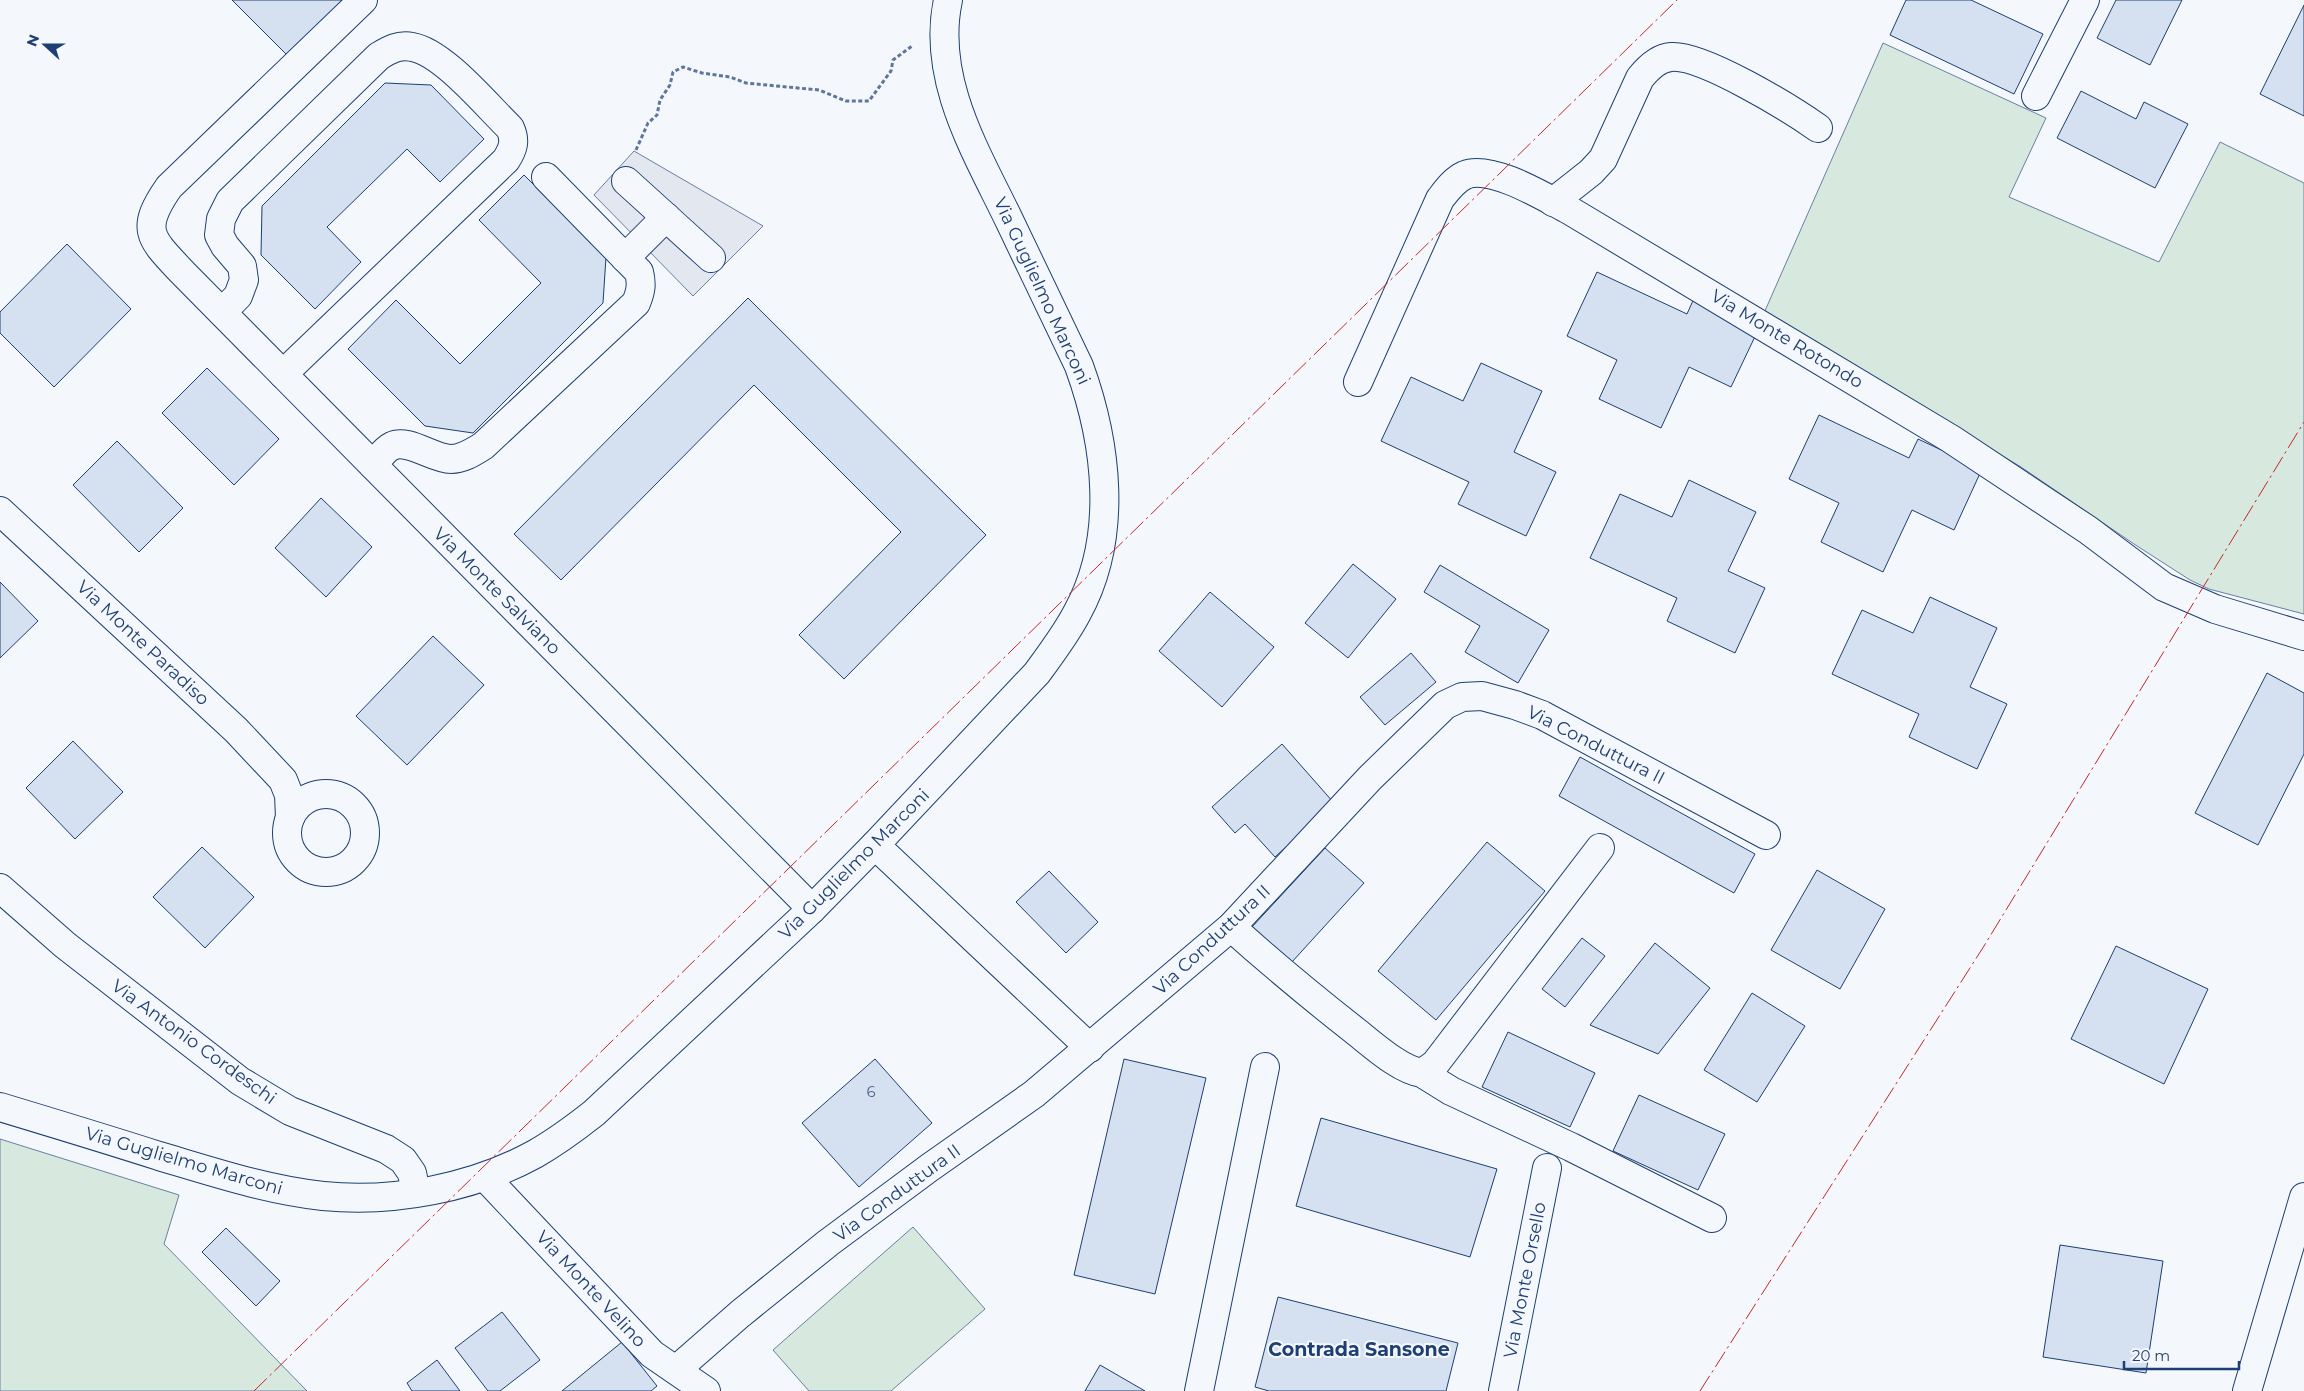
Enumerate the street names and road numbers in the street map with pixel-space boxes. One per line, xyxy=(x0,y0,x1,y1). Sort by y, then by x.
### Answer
street label: Via Guglielmo Marconi xyxy=(989,194,1095,388)
street label: Via Monte Rotondo xyxy=(1707,285,1867,393)
street label: Via Monte Salviano xyxy=(429,523,565,659)
street label: Via Monte Paradiso xyxy=(72,576,214,710)
street label: Via Conduttura II xyxy=(1523,701,1669,789)
street label: Via Guglielmo Marconi xyxy=(774,784,934,944)
street label: Via Conduttura II xyxy=(1149,880,1275,1000)
street label: Via Antonio Cordeschi xyxy=(107,975,281,1109)
street label: Via Guglielmo Marconi xyxy=(83,1122,285,1200)
street label: Via Conduttura II xyxy=(829,1140,965,1246)
street label: Via Monte Orsello xyxy=(1499,1200,1551,1360)
street label: Via Monte Velino xyxy=(531,1226,651,1352)

